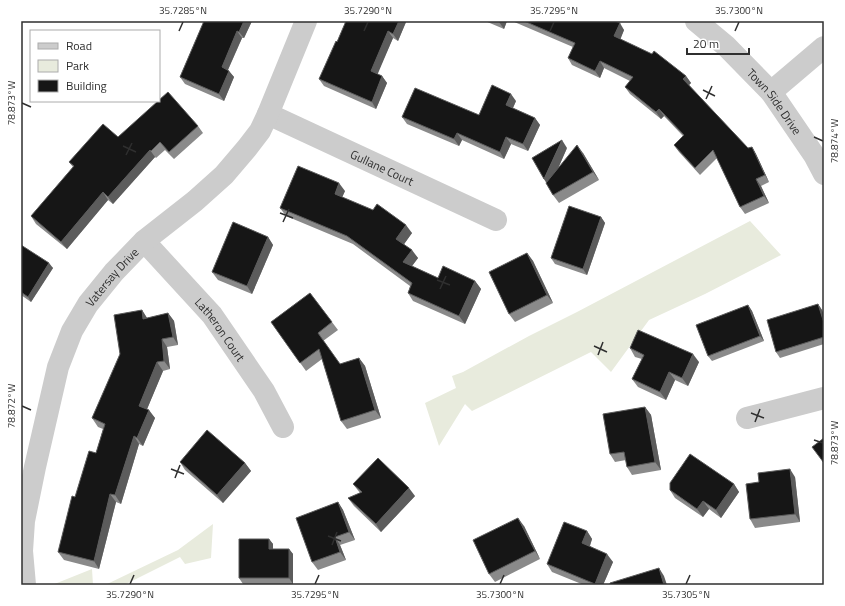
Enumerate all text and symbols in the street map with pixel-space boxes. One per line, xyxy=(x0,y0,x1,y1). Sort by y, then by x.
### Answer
text: 35.7285°N xyxy=(159,3,207,18)
text: 35.7290°N xyxy=(344,3,392,18)
text: 35.7295°N xyxy=(530,3,578,18)
text: 35.7300°N xyxy=(715,3,763,18)
legend xyxy=(30,30,160,102)
scale bar xyxy=(687,30,749,56)
text: 20 m xyxy=(693,34,719,53)
text: Road xyxy=(66,36,92,55)
text: Park xyxy=(66,56,89,75)
street label: Town Side Drive xyxy=(743,64,807,138)
text: Building xyxy=(66,76,107,95)
text: 78.873°W xyxy=(4,81,19,125)
text: 78.874°W xyxy=(827,119,842,163)
street label: Gullane Court xyxy=(347,144,418,190)
street label: Vatersay Drive xyxy=(80,243,143,310)
street label: Latheron Court xyxy=(191,293,251,366)
text: 78.872°W xyxy=(4,384,19,428)
text: 78.873°W xyxy=(827,421,842,465)
text: 35.7290°N xyxy=(106,587,154,602)
text: 35.7295°N xyxy=(291,587,339,602)
text: 35.7300°N xyxy=(476,587,524,602)
text: 35.7305°N xyxy=(662,587,710,602)

